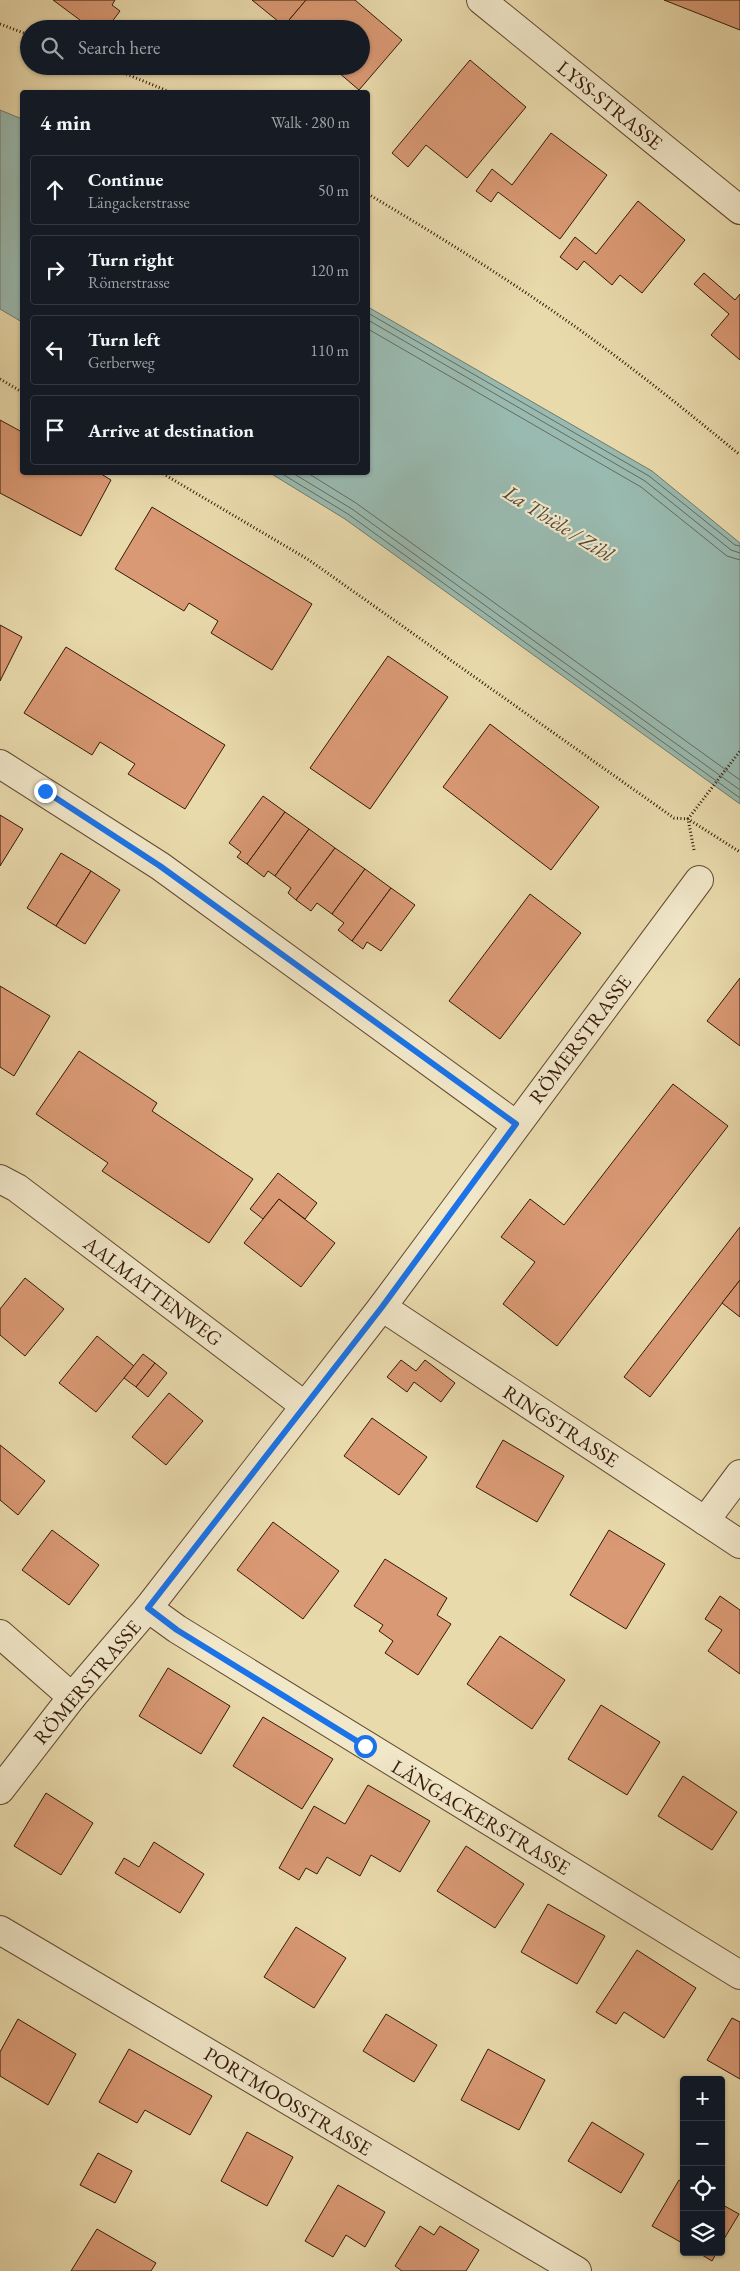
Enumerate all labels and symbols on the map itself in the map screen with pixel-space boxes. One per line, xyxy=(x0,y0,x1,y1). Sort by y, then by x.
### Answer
street label: LYSS-STRASSE xyxy=(552,54,668,156)
water label: La Thièle / Zihl xyxy=(498,478,620,568)
route end xyxy=(34,780,57,803)
street label: RÖMERSTRASSE xyxy=(523,969,637,1109)
street label: AALMATTENWEG xyxy=(78,1230,228,1352)
street label: RINGSTRASSE xyxy=(498,1379,624,1473)
street label: RÖMERSTRASSE xyxy=(27,1614,147,1750)
route start xyxy=(354,1735,377,1758)
street label: LÄNGACKERSTRASSE xyxy=(387,1753,575,1881)
street label: PORTMOOSSTRASSE xyxy=(199,2041,377,2161)

